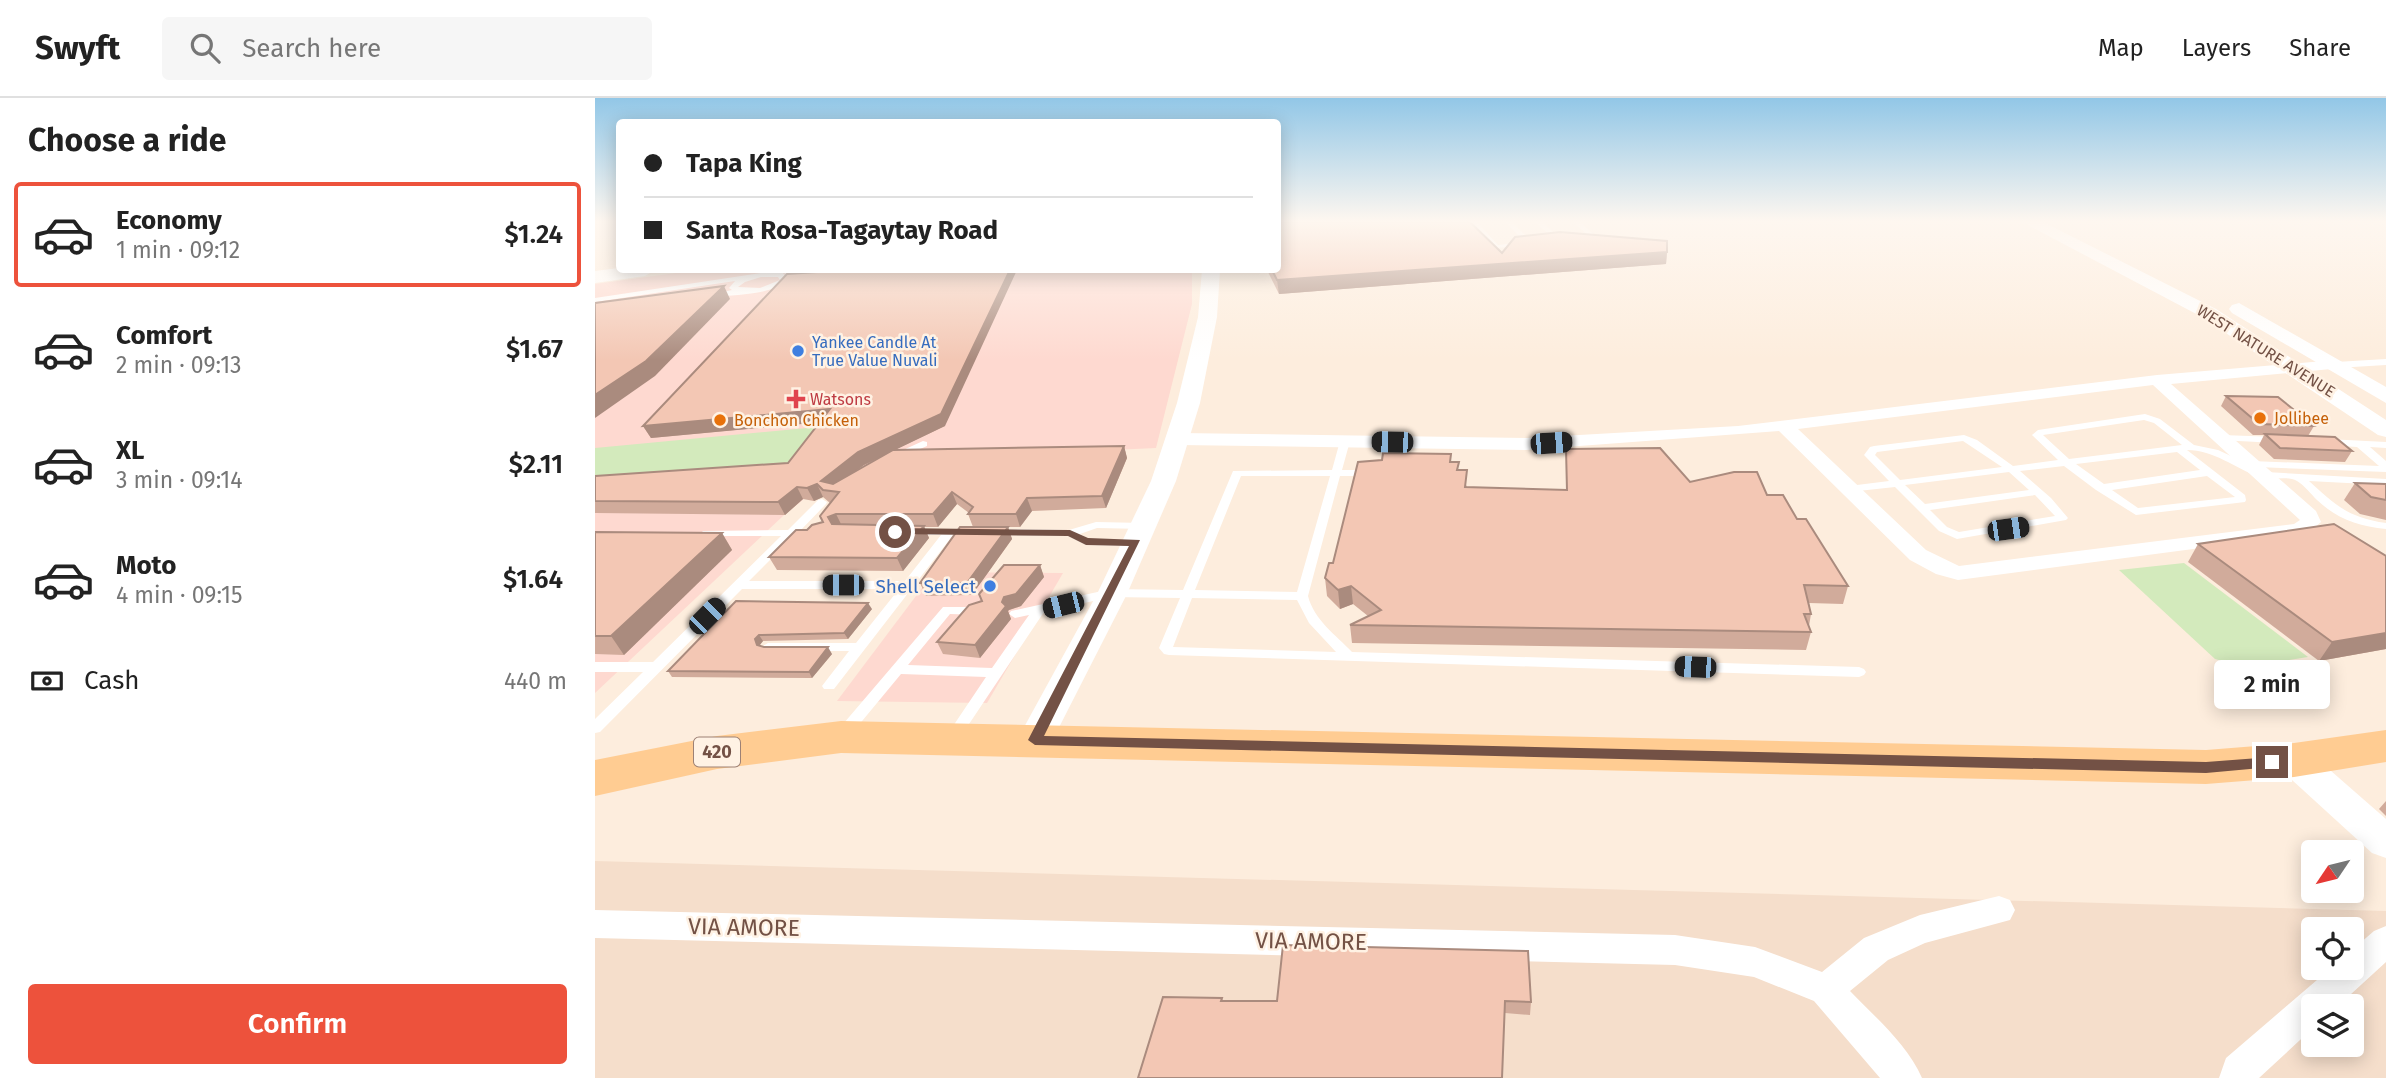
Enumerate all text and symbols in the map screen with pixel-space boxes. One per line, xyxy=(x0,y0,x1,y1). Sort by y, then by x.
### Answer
search box xyxy=(162,17,652,80)
text: Swyft xyxy=(35,28,120,68)
icon: search xyxy=(186,29,224,67)
text: Search here xyxy=(242,33,381,64)
text: Map xyxy=(2098,34,2144,62)
text: Layers xyxy=(2182,34,2251,62)
text: Share xyxy=(2289,34,2351,62)
text: Choose a ride xyxy=(28,121,226,159)
text: Tapa King xyxy=(686,148,802,179)
icon: car xyxy=(32,203,95,266)
text: Economy xyxy=(116,205,222,236)
text: Santa Rosa-Tagaytay Road xyxy=(686,215,998,246)
text: $1.24 xyxy=(505,219,563,250)
text: 1 min · 09:12 xyxy=(116,236,240,264)
street label: WEST NATURE AVENUE xyxy=(2193,301,2339,401)
icon: car xyxy=(32,318,95,381)
text: Comfort xyxy=(116,320,212,351)
place label: Yankee Candle At True Value Nuvali xyxy=(812,333,938,370)
text: $1.67 xyxy=(506,334,563,365)
marker: Yankee Candle At True Value Nuvali xyxy=(790,343,806,359)
text: 2 min · 09:13 xyxy=(116,351,242,379)
place label: Watsons xyxy=(810,390,871,409)
marker: Watsons xyxy=(788,391,804,407)
place label: Jollibee xyxy=(2274,409,2329,428)
marker: Jollibee xyxy=(2252,410,2268,426)
place label: Bonchon Chicken xyxy=(734,411,859,430)
marker: Bonchon Chicken xyxy=(712,412,728,428)
car xyxy=(1371,431,1414,453)
car xyxy=(1530,431,1573,455)
icon: car xyxy=(32,433,95,496)
text: XL xyxy=(116,435,144,466)
text: $2.11 xyxy=(509,449,563,480)
text: 3 min · 09:14 xyxy=(116,466,242,494)
route start xyxy=(879,516,911,548)
car xyxy=(1986,516,2031,542)
icon: car xyxy=(32,548,95,611)
text: Moto xyxy=(116,550,176,581)
text: $1.64 xyxy=(503,564,563,595)
car xyxy=(823,575,865,596)
place label: Shell Select xyxy=(876,575,976,598)
marker: Shell Select xyxy=(982,578,998,594)
text: 4 min · 09:15 xyxy=(116,581,242,609)
car xyxy=(1041,590,1086,620)
car xyxy=(685,594,730,638)
car xyxy=(1674,656,1717,678)
callout: 2 min xyxy=(2214,660,2330,710)
icon: cash xyxy=(28,662,66,700)
text: Cash xyxy=(84,665,140,696)
text: 440 m xyxy=(504,667,567,695)
text: 2 min xyxy=(2244,670,2300,698)
road number: 420 xyxy=(694,738,740,766)
route end xyxy=(2256,746,2288,778)
north arrow xyxy=(2301,840,2364,903)
map controls xyxy=(2301,840,2364,1057)
street label: VIA AMORE xyxy=(688,912,800,942)
button: locate xyxy=(2301,917,2364,980)
street label: VIA AMORE xyxy=(1255,926,1367,956)
button: Confirm xyxy=(28,984,567,1064)
button: layers xyxy=(2301,994,2364,1057)

